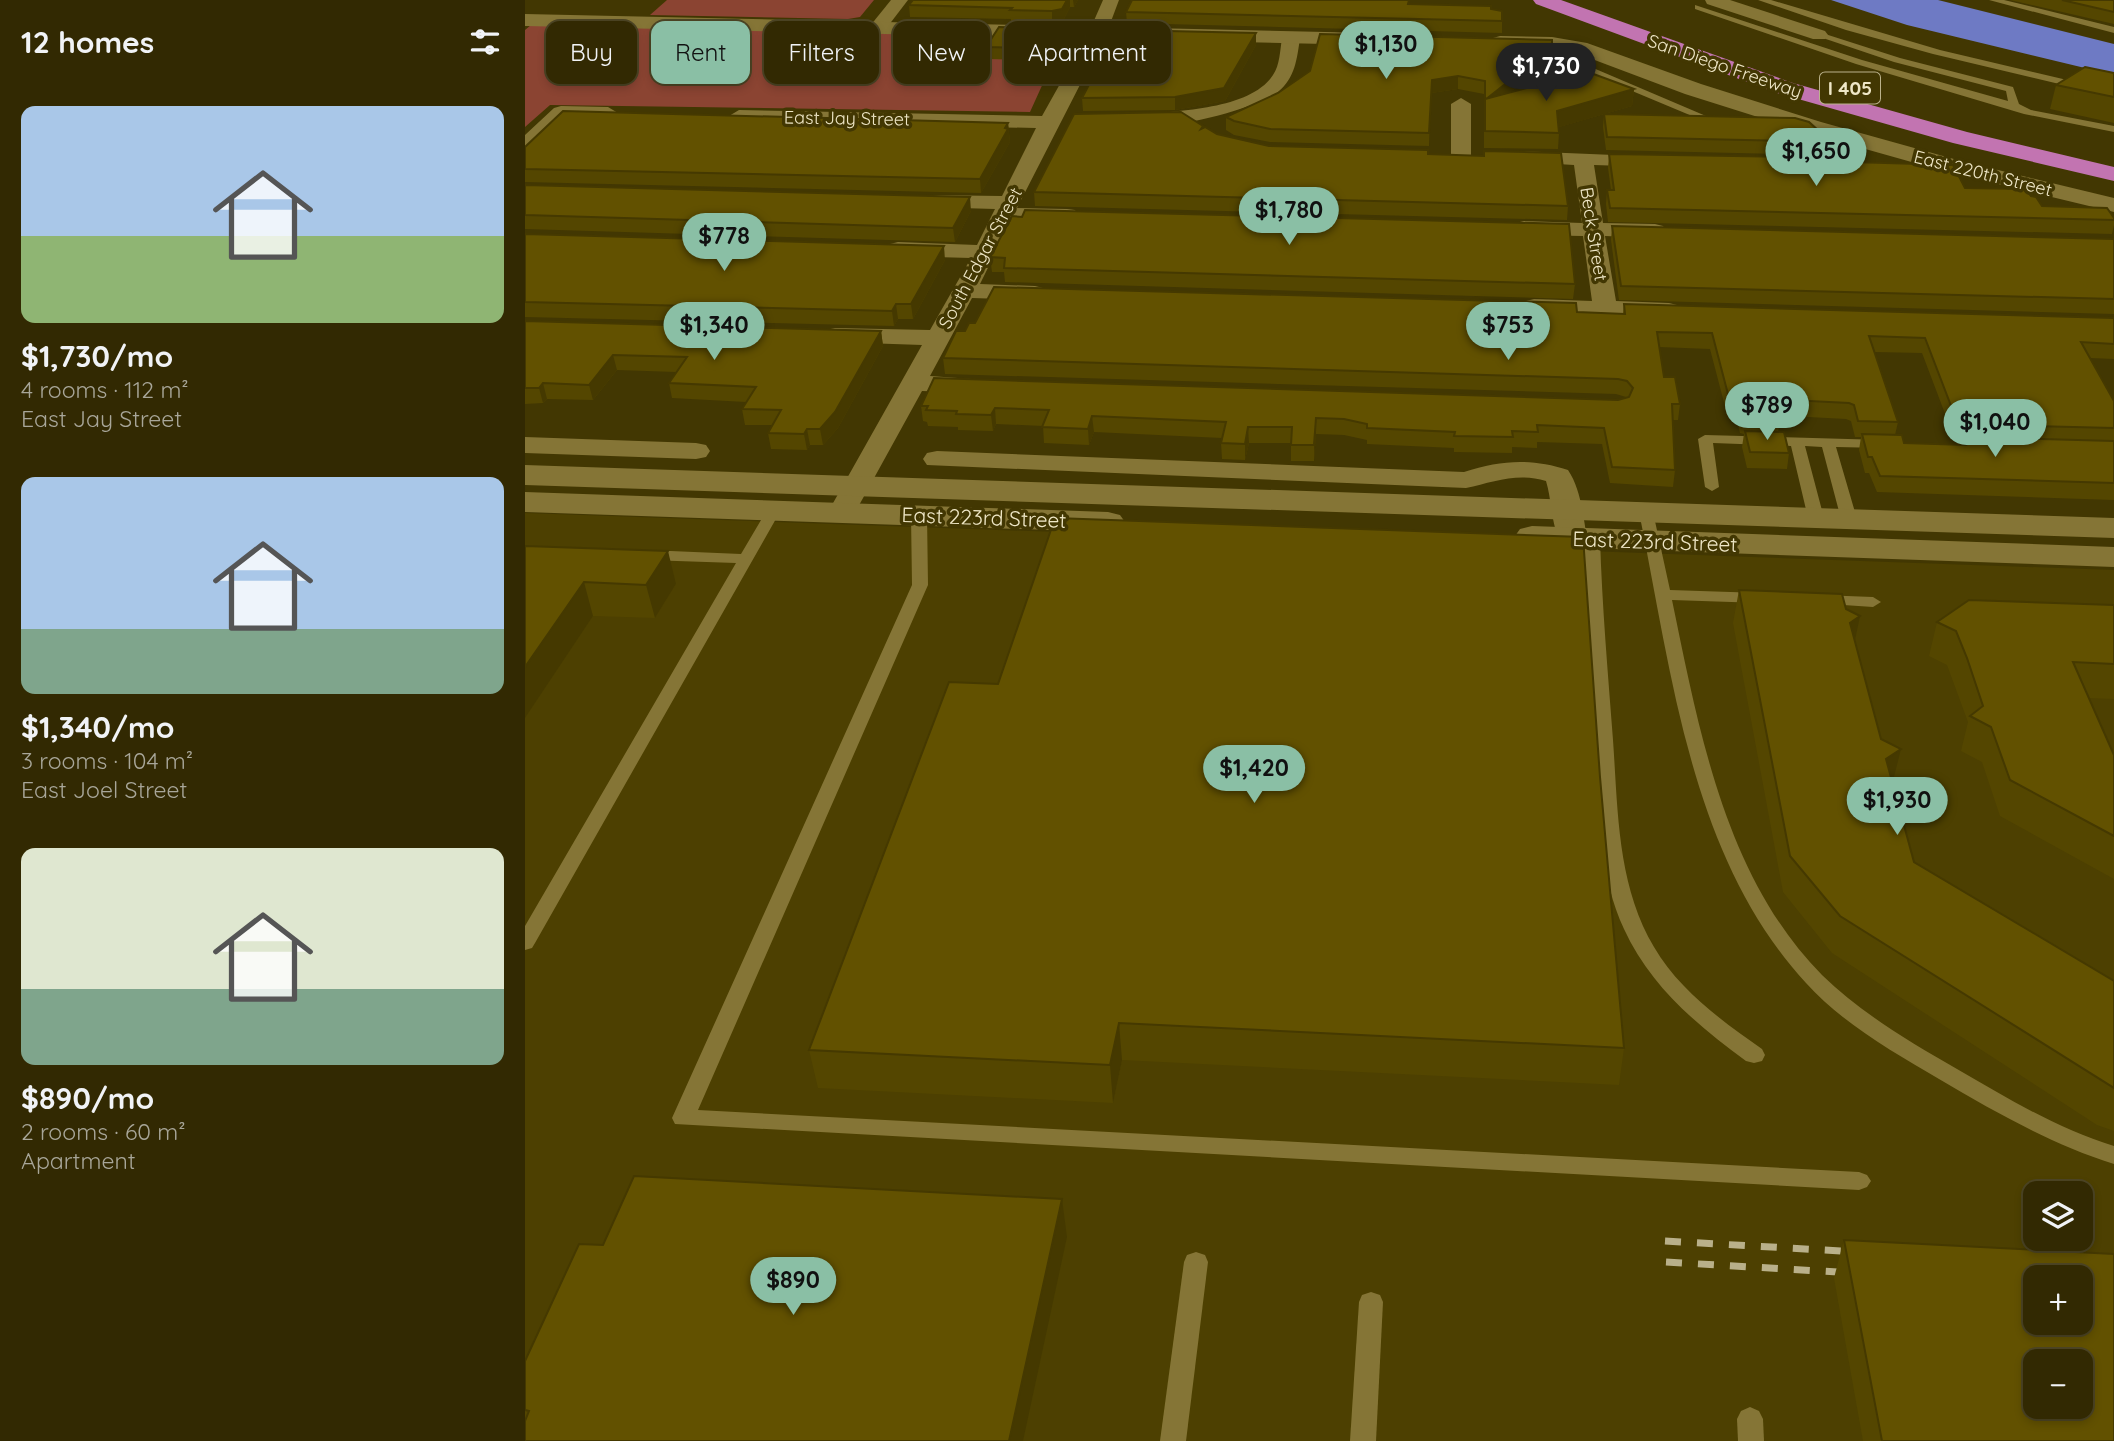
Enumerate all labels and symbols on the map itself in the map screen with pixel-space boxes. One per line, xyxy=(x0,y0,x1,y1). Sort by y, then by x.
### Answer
pin: $1,130 xyxy=(1329,22,1443,81)
street label: San Diego Freeway xyxy=(1645,29,1805,103)
pin: $1,730 xyxy=(1489,43,1603,103)
road number: I 405 xyxy=(1820,72,1880,104)
street label: East Jay Street xyxy=(784,105,910,131)
pin: $1,650 xyxy=(1759,128,1873,188)
street label: East 220th Street xyxy=(1911,145,2055,201)
street label: South Edgar Street xyxy=(933,183,1027,333)
street label: Beck Street xyxy=(1575,185,1613,283)
pin: $1,780 xyxy=(1232,188,1346,247)
pin: $778 xyxy=(683,214,765,273)
pin: $1,340 xyxy=(657,302,771,362)
pin: $753 xyxy=(1467,302,1549,362)
pin: $789 xyxy=(1726,382,1808,442)
pin: $1,040 xyxy=(1938,400,2052,459)
street label: East 223rd Street xyxy=(901,501,1067,533)
street label: East 223rd Street xyxy=(1572,525,1738,557)
pin: $1,420 xyxy=(1197,746,1311,805)
pin: $1,930 xyxy=(1840,778,1954,837)
pin: $890 xyxy=(752,1258,834,1317)

